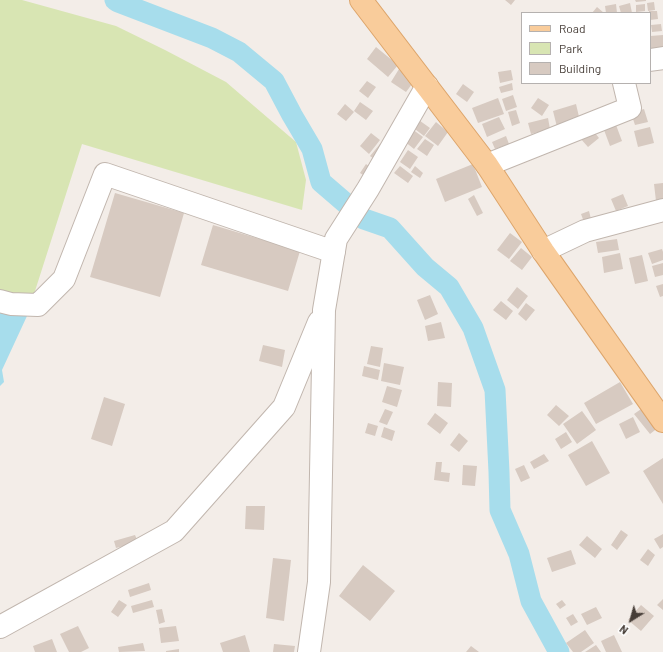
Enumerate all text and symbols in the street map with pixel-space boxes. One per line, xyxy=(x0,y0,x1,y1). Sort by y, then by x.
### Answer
legend xyxy=(521,12,651,84)
text: Road xyxy=(559,21,586,35)
text: Park xyxy=(559,41,583,55)
text: Building xyxy=(559,61,601,75)
north arrow xyxy=(611,600,651,640)
text: N xyxy=(617,623,630,637)

